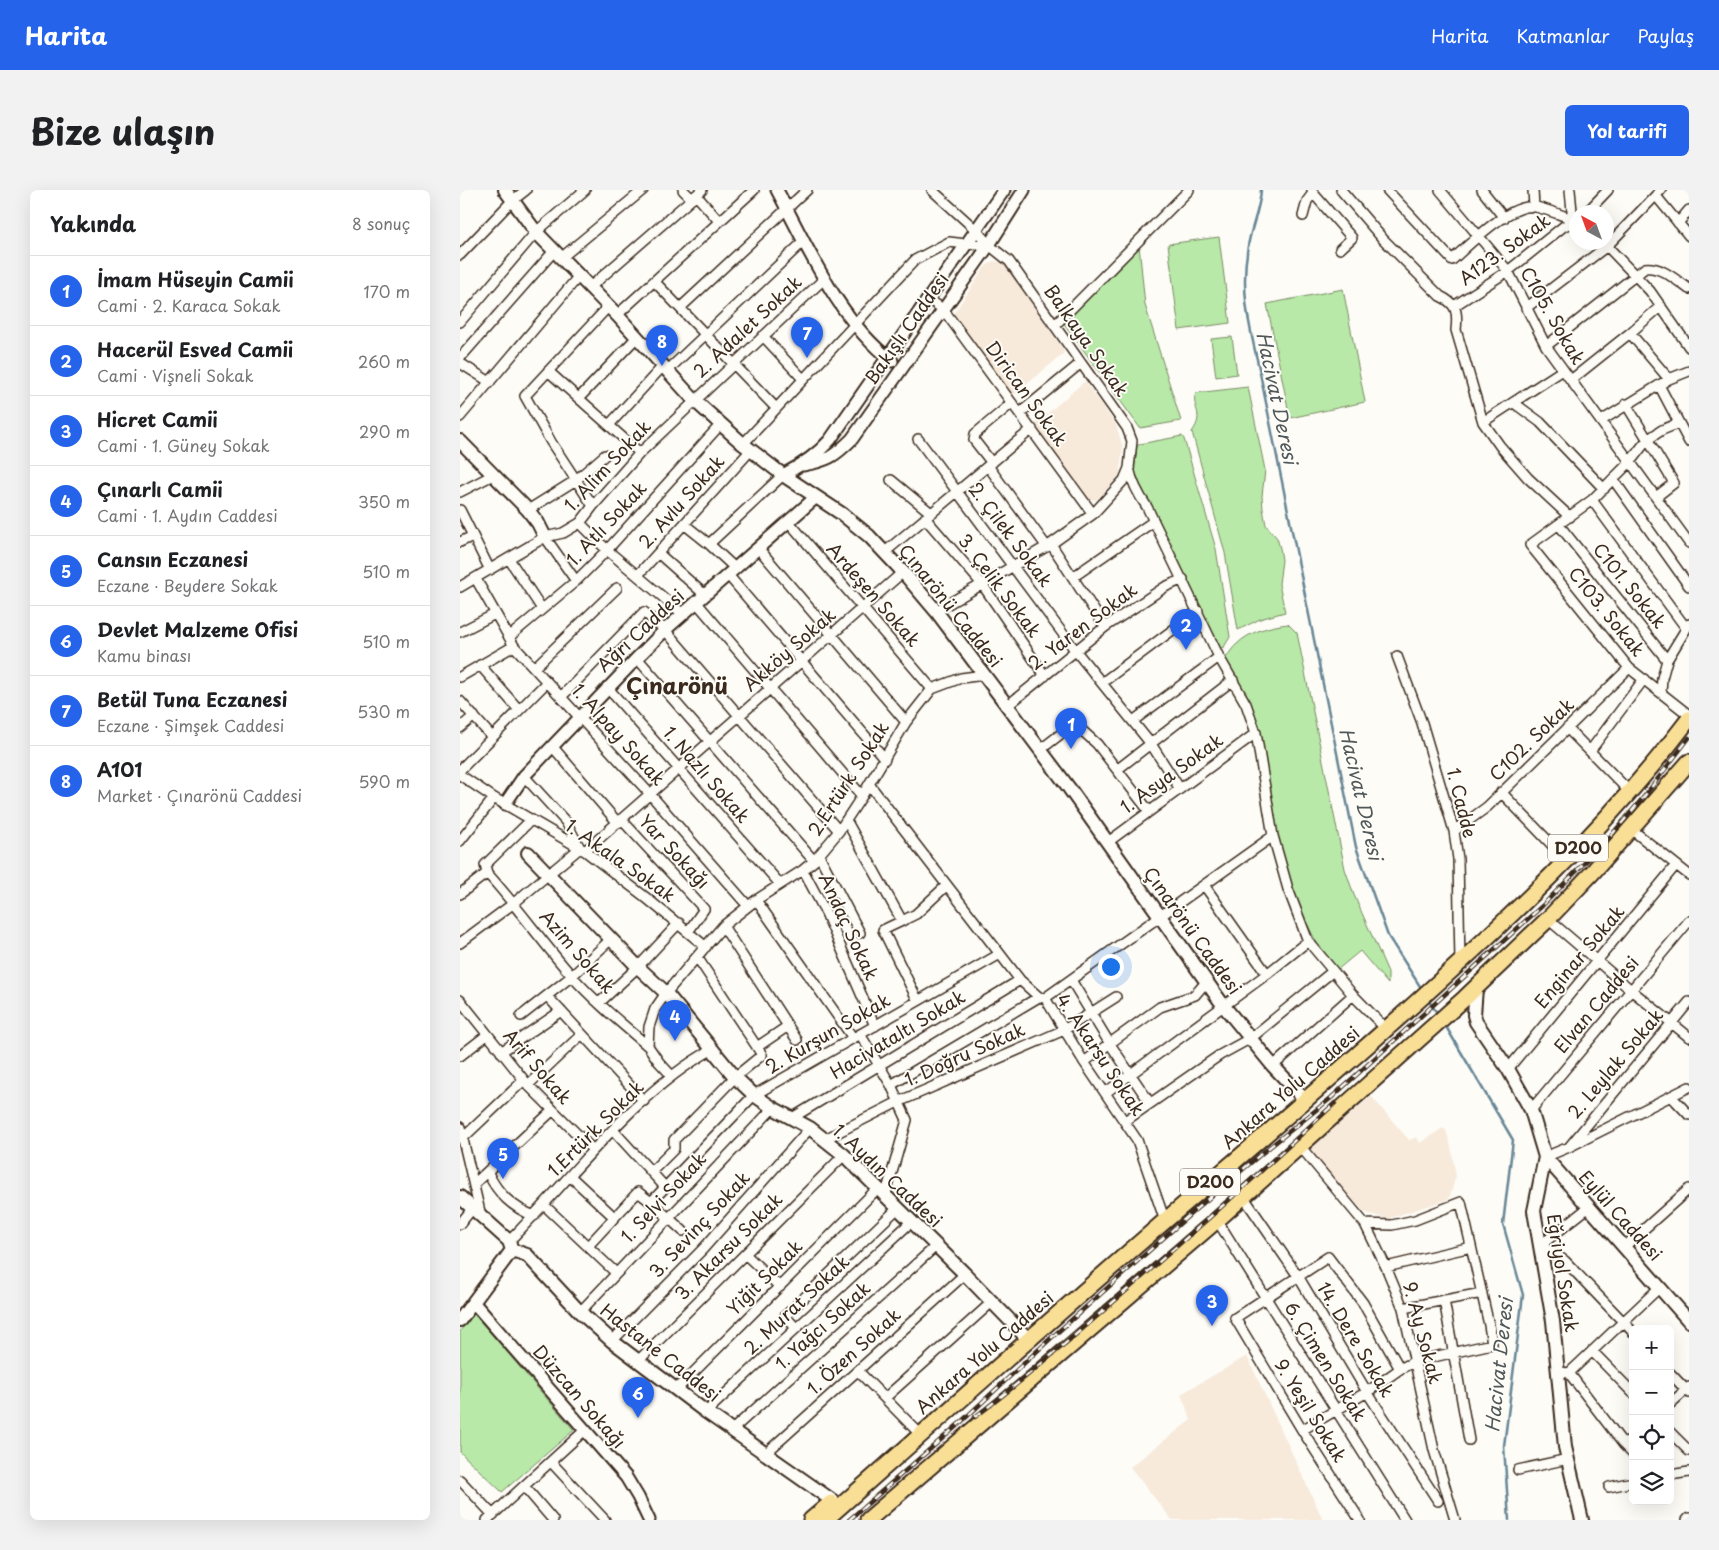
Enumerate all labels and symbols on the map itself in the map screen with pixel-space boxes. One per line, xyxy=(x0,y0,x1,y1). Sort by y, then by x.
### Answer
north arrow xyxy=(1569,205,1614,250)
street label: A123. Sokak xyxy=(1453,206,1555,291)
street label: C105. Sokak xyxy=(1514,261,1592,369)
street label: Bakışlı Caddesi xyxy=(857,266,955,390)
street label: 2. Adalet Sokak xyxy=(687,268,807,383)
street label: Balkaya Sokak xyxy=(1038,279,1136,402)
pin: 7 xyxy=(791,317,823,358)
pin: 8 xyxy=(646,325,678,366)
water label: Hacivat Deresi xyxy=(1250,329,1306,470)
street label: Dirican Sokak xyxy=(980,335,1075,451)
street label: 1. Alim Sokak xyxy=(557,413,657,517)
street label: 2. Avlu Sokak xyxy=(632,448,730,554)
street label: 1. Atlı Sokak xyxy=(559,475,652,571)
street label: 2. Çilek Sokak xyxy=(963,476,1060,592)
street label: 3. Çelik Sokak xyxy=(952,528,1048,643)
street label: Ardeşen Sokak xyxy=(821,536,927,652)
street label: C101. Sokak xyxy=(1587,536,1673,634)
street label: Çınarönü Caddesi xyxy=(893,537,1009,673)
street label: C103. Sokak xyxy=(1562,560,1652,662)
street label: 2. Yaren Sokak xyxy=(1022,576,1142,676)
street label: Ağrı Caddesi xyxy=(590,582,690,678)
street label: Akköy Sokak xyxy=(737,601,841,697)
pin: 2 xyxy=(1170,609,1202,650)
district label: Çınarönü xyxy=(626,668,728,701)
street label: 1. Alpay Sokak xyxy=(566,677,672,791)
street label: C102. Sokak xyxy=(1482,691,1580,787)
pin: 1 xyxy=(1055,708,1087,749)
street label: 2.Ertürk Sokak xyxy=(801,716,895,841)
street label: 1. Nazlı Sokak xyxy=(657,720,757,828)
water label: Hacivat Deresi xyxy=(1333,725,1391,866)
street label: 1. Asya Sokak xyxy=(1114,726,1228,819)
street label: 1. Cadde xyxy=(1441,765,1484,840)
street label: Yar Sokağı xyxy=(633,808,717,894)
street label: 1. Akala Sokak xyxy=(560,812,682,908)
road number: D200 xyxy=(1548,834,1608,861)
street label: Çınarönü Caddesi xyxy=(1138,861,1249,1000)
street label: Andaç Sokak xyxy=(813,868,886,984)
street label: Enginar Sokak xyxy=(1528,899,1630,1014)
street label: Azim Sokak xyxy=(534,903,622,999)
street label: Elvan Caddesi xyxy=(1547,950,1644,1058)
your location xyxy=(1098,954,1124,980)
street label: Hacivataltı Sokak xyxy=(824,983,970,1085)
street label: 2. Kurşun Sokak xyxy=(760,986,895,1080)
street label: 4. Akarsu Sokak xyxy=(1050,988,1152,1121)
pin: 4 xyxy=(659,1000,691,1041)
street label: 2. Leylak Sokak xyxy=(1561,1002,1669,1124)
street label: 1. Doğru Sokak xyxy=(900,1015,1029,1092)
street label: Ankara Yolu Caddesi xyxy=(1215,1019,1365,1155)
street label: Arif Sokak xyxy=(498,1022,579,1110)
street label: 1.Ertürk Sokak xyxy=(541,1074,649,1182)
street label: 1. Aydın Caddesi xyxy=(827,1117,949,1233)
pin: 5 xyxy=(487,1138,519,1179)
street label: 1. Selvi Sokak xyxy=(614,1146,712,1248)
street label: 3. Sevinç Sokak xyxy=(642,1164,756,1284)
street label: Eylül Caddesi xyxy=(1573,1164,1669,1266)
road number: D200 xyxy=(1180,1169,1240,1196)
street label: 3. Akarsu Sokak xyxy=(668,1186,788,1306)
street label: Eğriyol Sokak xyxy=(1541,1212,1586,1334)
street label: Yiğit Sokak xyxy=(720,1233,808,1321)
street label: 2. Murat Sokak xyxy=(737,1248,855,1360)
street label: 1. Yağcı Sokak xyxy=(768,1274,876,1375)
street label: 14. Dere Sokak xyxy=(1311,1276,1401,1402)
street label: 9. Ay Sokak xyxy=(1397,1279,1450,1387)
street label: Ankara Yolu Caddesi xyxy=(909,1284,1059,1420)
pin: 3 xyxy=(1196,1285,1228,1326)
water label: Hacivat Deresi xyxy=(1477,1293,1519,1433)
street label: Hastane Caddesi xyxy=(595,1296,727,1407)
street label: 6. Çimen Sokak xyxy=(1279,1296,1374,1426)
street label: 1. Özen Sokak xyxy=(800,1301,906,1401)
street label: Düzcan Sokağı xyxy=(527,1338,633,1454)
street label: 9. Yeşil Sokak xyxy=(1269,1353,1354,1467)
pin: 6 xyxy=(622,1377,654,1418)

